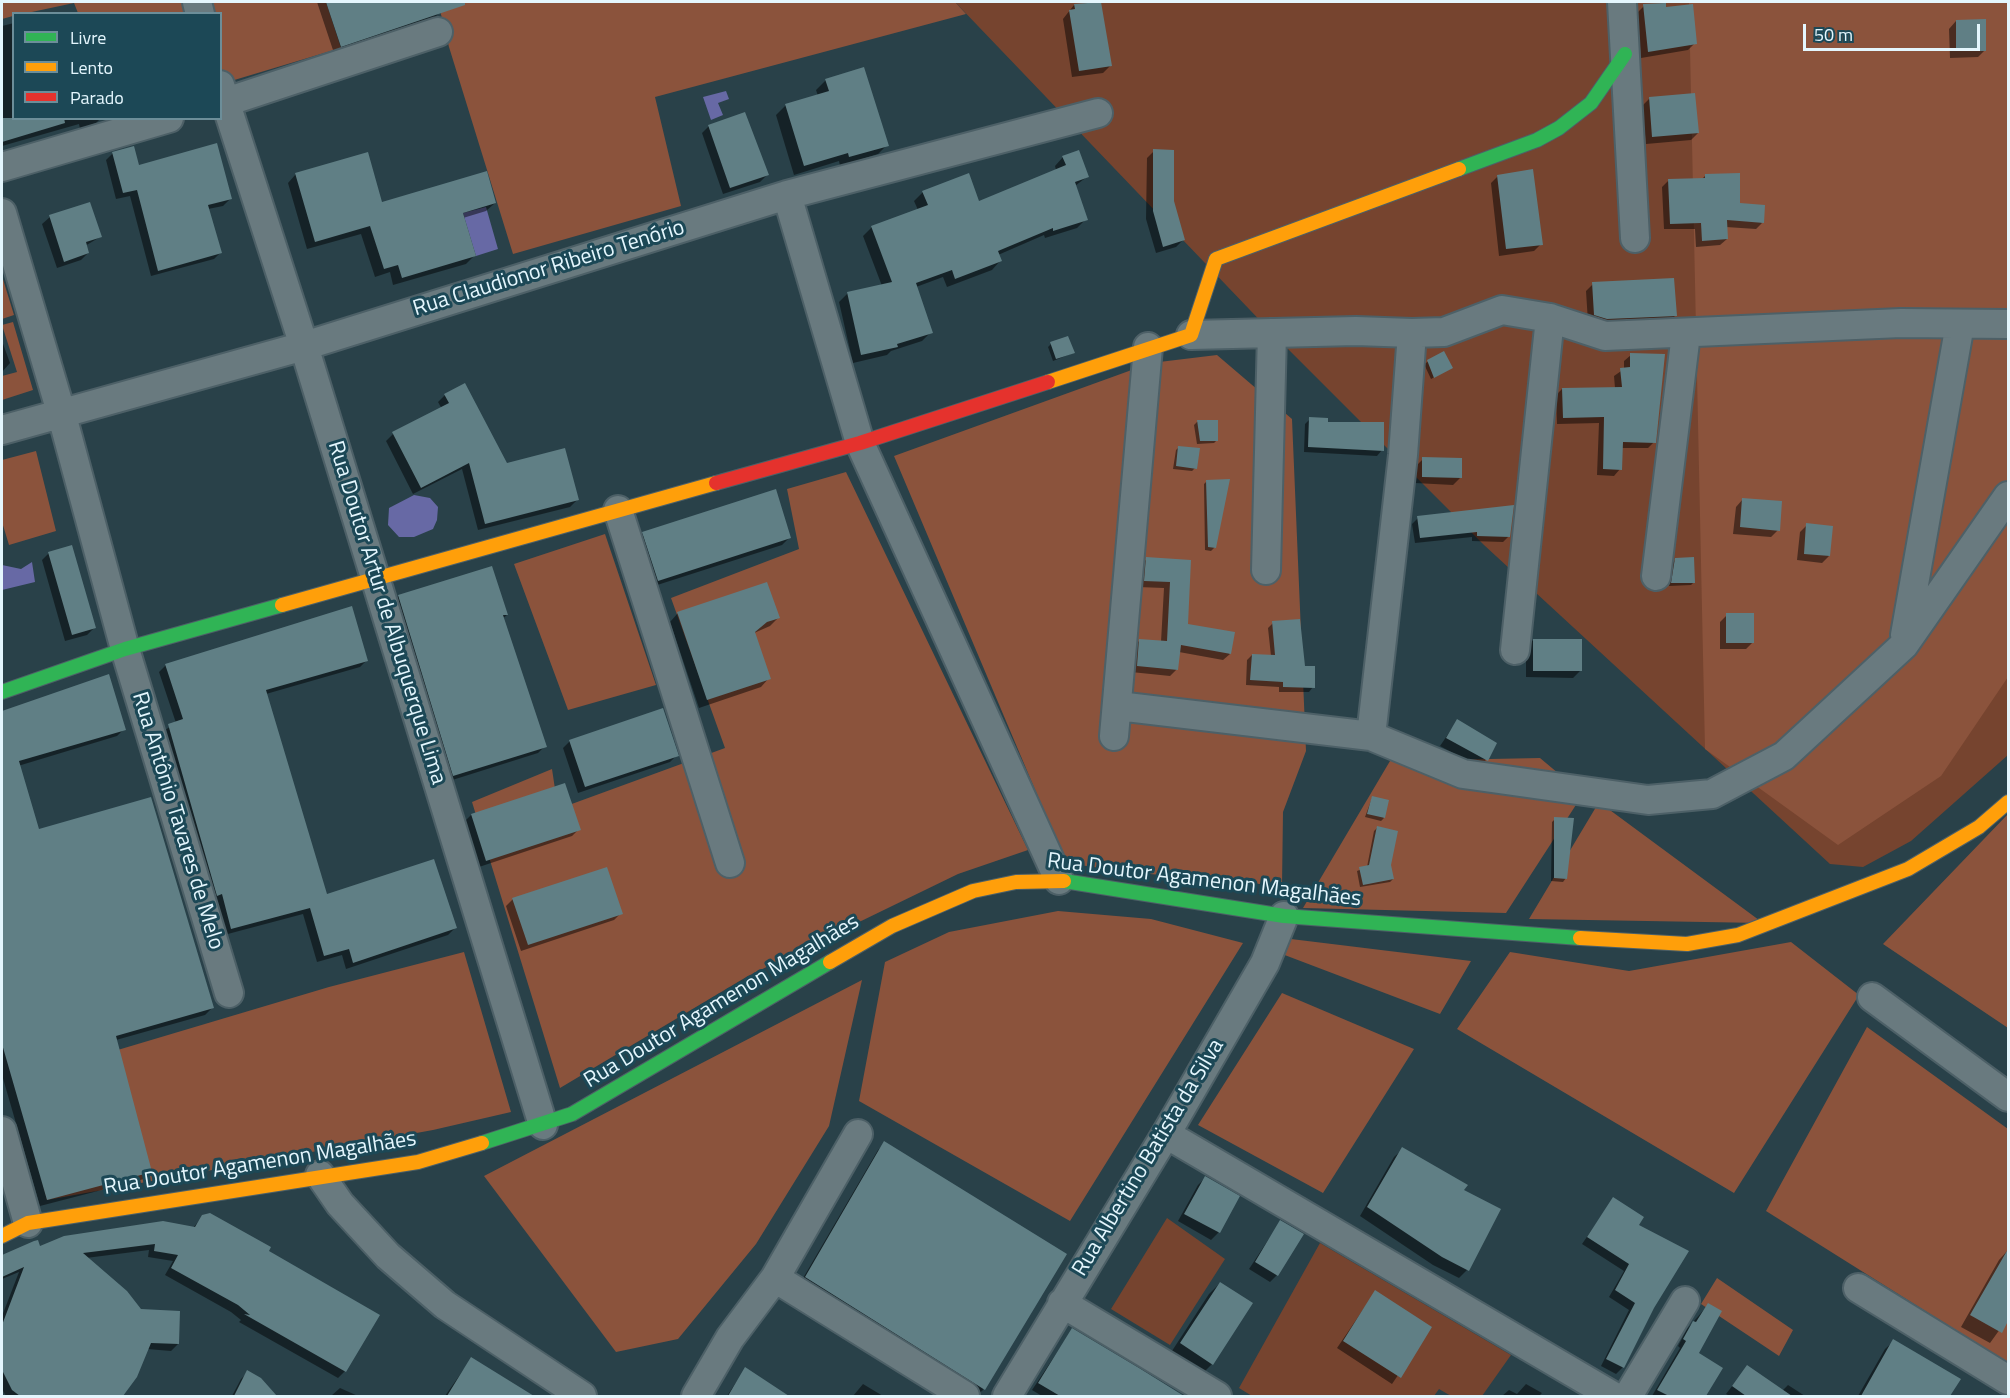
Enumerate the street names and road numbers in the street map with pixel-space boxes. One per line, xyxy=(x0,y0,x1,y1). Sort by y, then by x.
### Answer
street label: Rua Claudionor Ribeiro Tenório xyxy=(410,215,688,323)
street label: Rua Doutor Artur de Albuquerque Lima xyxy=(321,438,451,788)
street label: Rua Antônio Tavares de Melo xyxy=(125,689,229,953)
street label: Rua Doutor Agamenon Magalhães xyxy=(1045,849,1363,913)
street label: Rua Doutor Agamenon Magalhães xyxy=(580,909,864,1095)
street label: Rua Albertino Batista da Silva xyxy=(1068,1035,1230,1281)
street label: Rua Doutor Agamenon Magalhães xyxy=(102,1126,418,1202)

